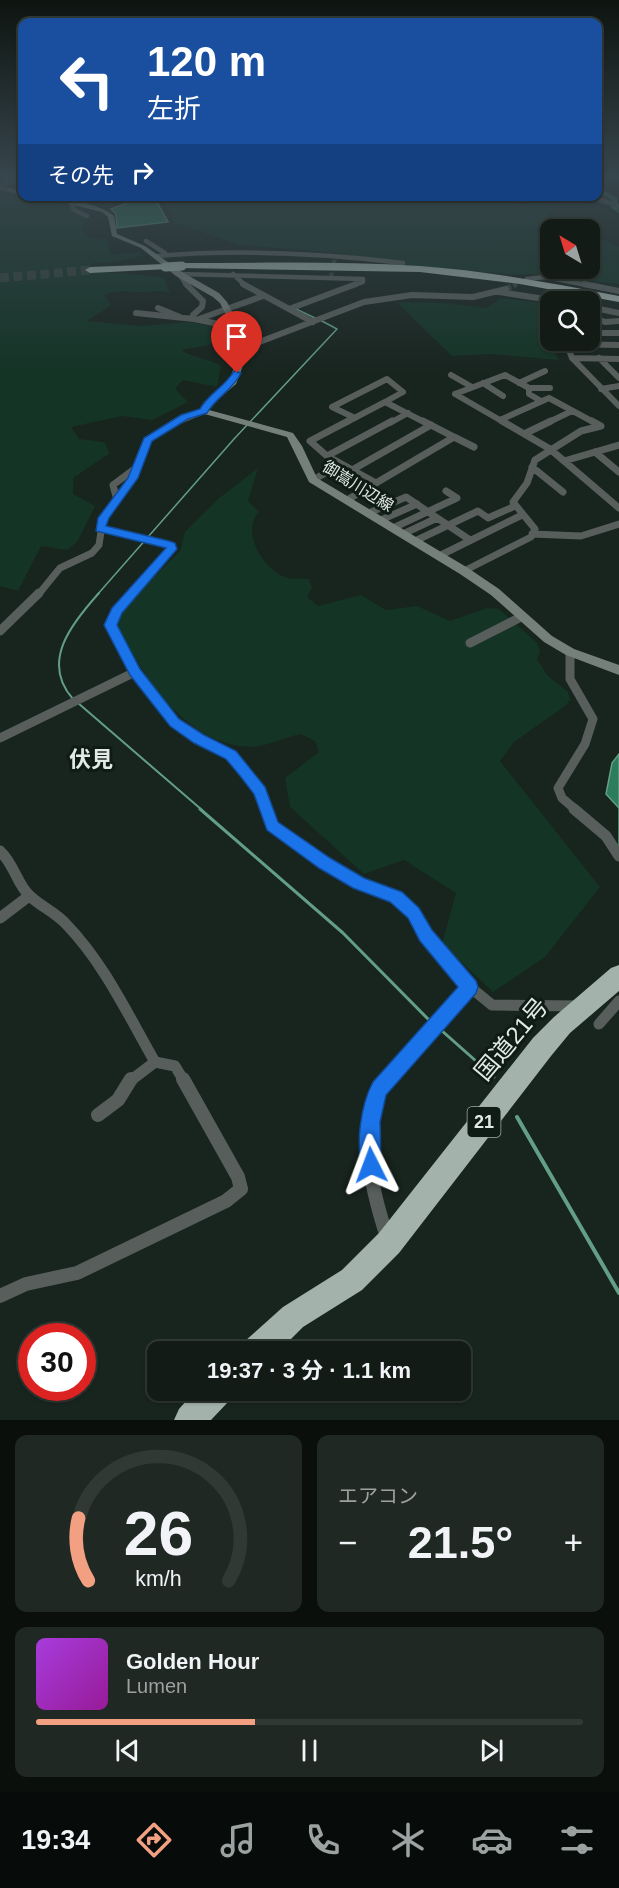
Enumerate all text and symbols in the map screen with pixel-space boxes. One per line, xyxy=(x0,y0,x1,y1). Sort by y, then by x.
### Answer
text: 120 m xyxy=(147,38,266,85)
icon: left xyxy=(48,42,126,120)
text: 左折 xyxy=(147,94,201,124)
icon: right xyxy=(126,156,159,189)
text: その先 xyxy=(48,163,114,188)
north arrow xyxy=(540,219,600,279)
map controls xyxy=(540,219,600,351)
button: search xyxy=(540,291,600,351)
pin xyxy=(211,311,262,373)
icon: arrive xyxy=(220,320,253,353)
street label: 御嵩川辺線 xyxy=(320,458,396,514)
district label: 伏見 xyxy=(69,747,113,772)
street label: 国道21号 xyxy=(469,993,553,1085)
road number: 21 xyxy=(468,1107,500,1137)
position arrow xyxy=(339,1133,403,1197)
speed limit sign: 30 xyxy=(18,1323,96,1401)
text: 19:37 · 3 分 · 1.1 km xyxy=(207,1358,411,1383)
text: エアコン xyxy=(338,1485,418,1507)
text: 26 xyxy=(124,1499,193,1568)
text: 21.5° xyxy=(408,1517,513,1568)
text: − xyxy=(338,1524,357,1561)
text: + xyxy=(564,1524,583,1561)
text: km/h xyxy=(135,1567,182,1591)
text: Golden Hour xyxy=(126,1649,259,1674)
text: Lumen xyxy=(126,1675,187,1697)
icon: previous xyxy=(111,1734,144,1767)
icon: pause xyxy=(293,1734,326,1767)
icon: next xyxy=(475,1734,508,1767)
icon: directions xyxy=(133,1819,175,1861)
icon: music xyxy=(217,1819,259,1861)
icon: phone xyxy=(302,1819,344,1861)
icon: climate xyxy=(387,1819,429,1861)
icon: car xyxy=(471,1819,513,1861)
icon: filters xyxy=(556,1819,598,1861)
text: 19:34 xyxy=(21,1825,90,1855)

